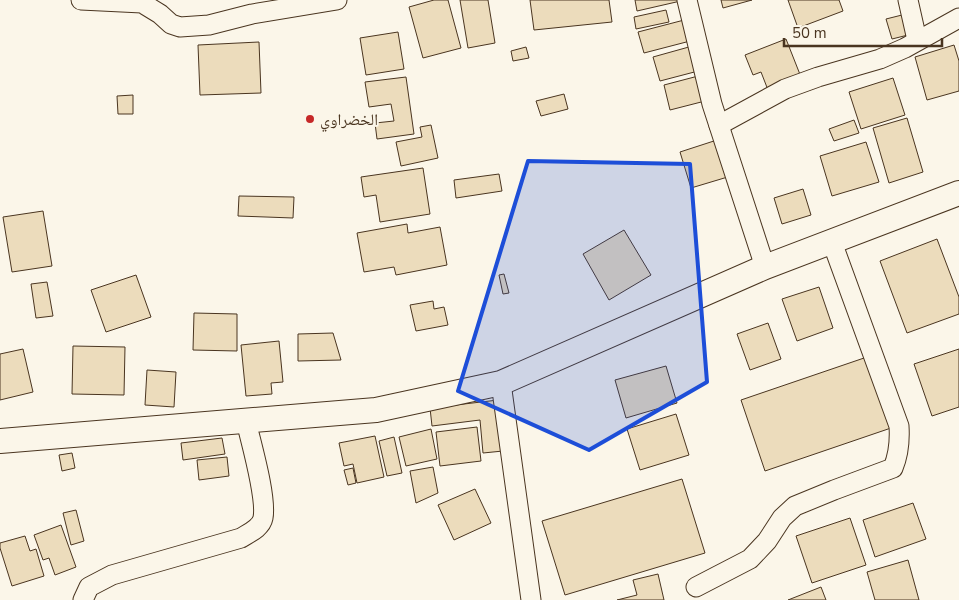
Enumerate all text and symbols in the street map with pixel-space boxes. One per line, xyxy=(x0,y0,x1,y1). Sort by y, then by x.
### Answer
scale bar xyxy=(784,15,942,47)
text: 50 m xyxy=(792,23,827,43)
place label: الخضراوي xyxy=(320,109,378,132)
marker: الخضراوي xyxy=(304,113,316,125)

